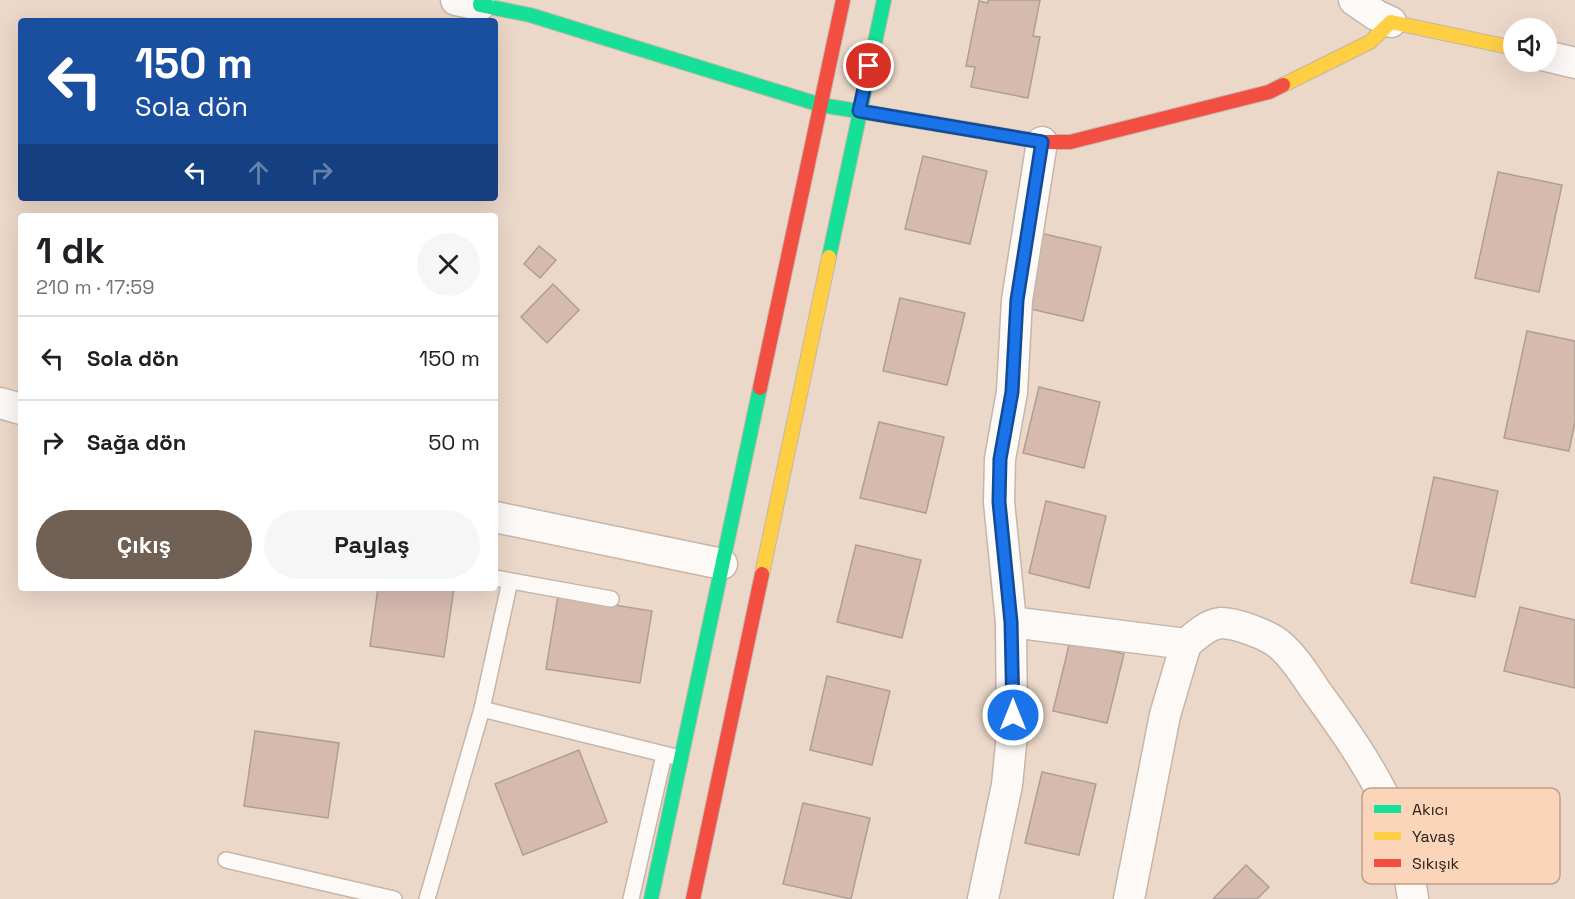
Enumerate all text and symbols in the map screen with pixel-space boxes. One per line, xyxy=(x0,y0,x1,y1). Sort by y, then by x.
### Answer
map controls xyxy=(1503,18,1557,72)
button: sound xyxy=(1503,18,1557,72)
text: 150 m xyxy=(135,37,253,90)
pin xyxy=(843,40,894,91)
icon: left xyxy=(36,42,114,120)
icon: arrive xyxy=(852,49,885,82)
text: Sola dön xyxy=(135,89,248,124)
icon: left xyxy=(179,156,212,189)
icon: ahead xyxy=(242,156,275,189)
icon: right xyxy=(305,156,338,189)
text: 1 dk xyxy=(36,228,105,274)
button: close xyxy=(417,233,480,296)
text: 210 m · 17:59 xyxy=(36,274,155,300)
icon: left xyxy=(36,342,69,375)
text: Sola dön xyxy=(87,344,179,372)
text: 150 m xyxy=(419,344,480,372)
icon: right xyxy=(36,426,69,459)
text: Sağa dön xyxy=(87,428,186,456)
text: 50 m xyxy=(428,428,480,456)
button: Çıkış xyxy=(36,510,252,579)
button: Paylaş xyxy=(264,510,480,579)
position arrow xyxy=(981,683,1045,747)
legend xyxy=(1362,788,1560,884)
text: Akıcı xyxy=(1412,799,1448,820)
text: Yavaş xyxy=(1412,826,1455,847)
text: Sıkışık xyxy=(1412,853,1460,874)

